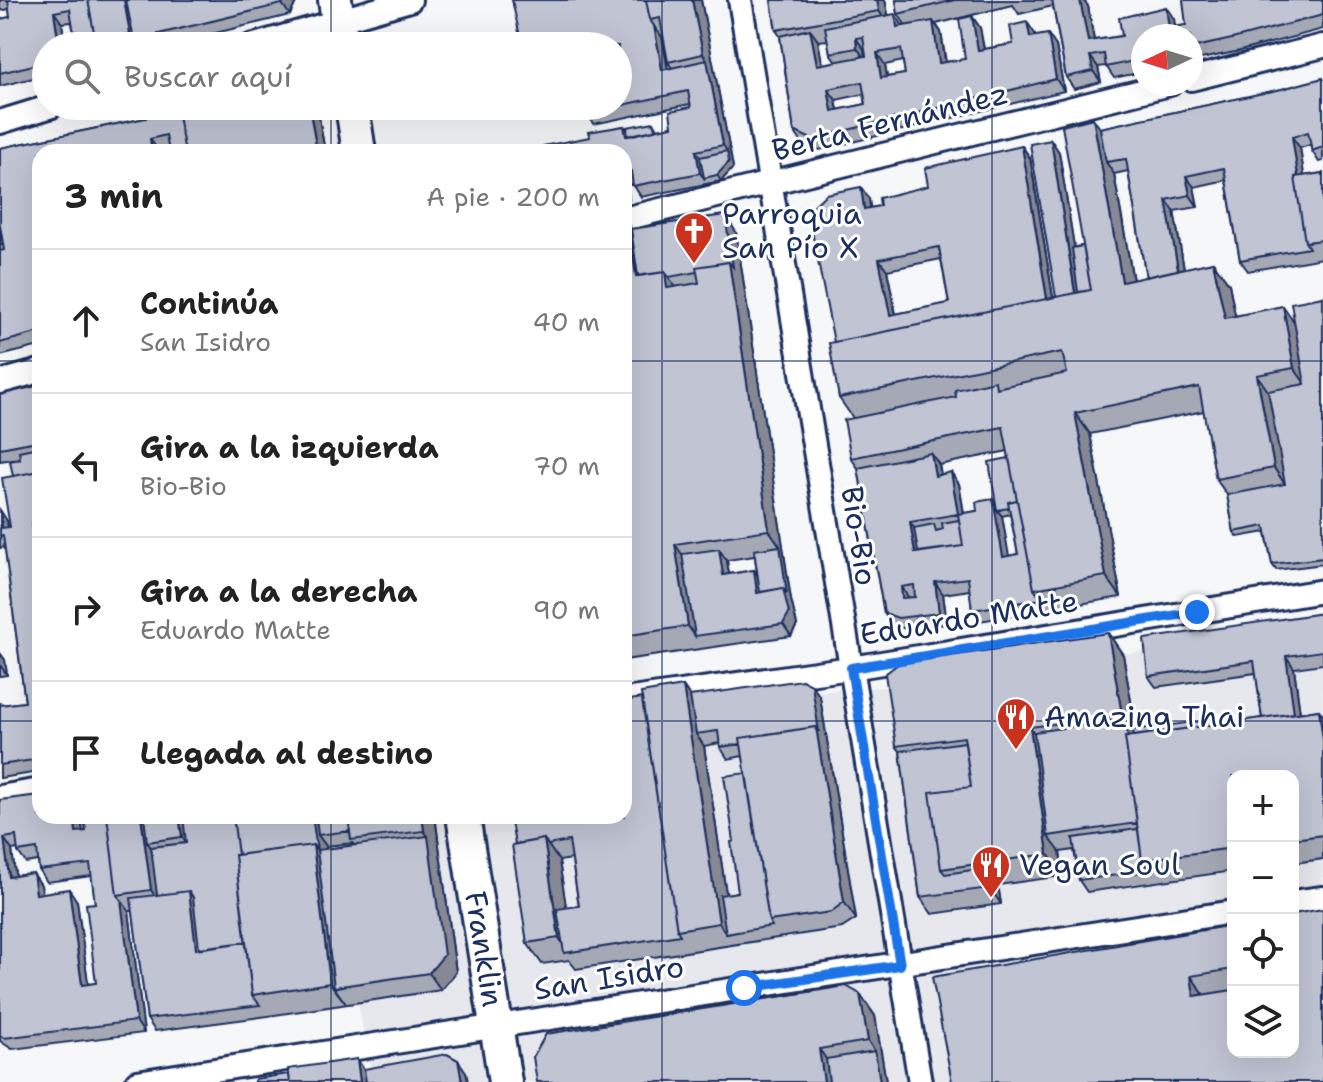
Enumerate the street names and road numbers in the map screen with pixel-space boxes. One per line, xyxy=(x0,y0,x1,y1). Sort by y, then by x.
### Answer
street label: Berta Fernández xyxy=(768,72,1012,171)
street label: Bio-Bio xyxy=(831,483,888,589)
street label: Eduardo Matte xyxy=(857,580,1081,655)
street label: Franklin xyxy=(455,888,514,1010)
street label: San Isidro xyxy=(531,945,687,1010)

